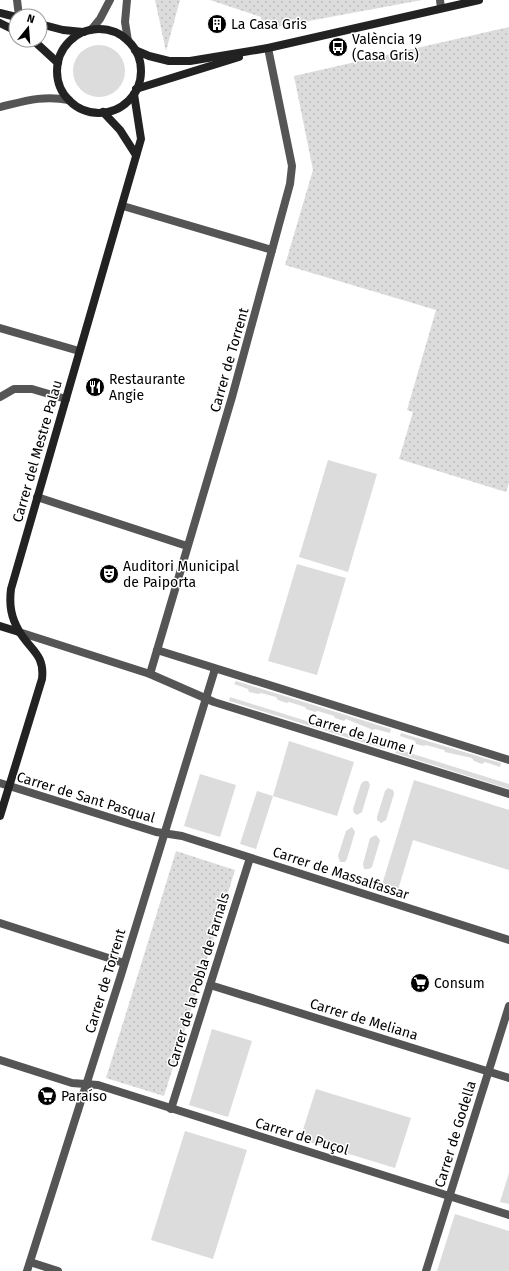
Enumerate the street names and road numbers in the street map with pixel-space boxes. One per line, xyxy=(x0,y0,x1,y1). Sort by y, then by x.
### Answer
street label: Carrer de Torrent xyxy=(206,305,253,414)
street label: Carrer del Mestre Palau xyxy=(9,378,66,524)
street label: Carrer de Jaume I xyxy=(306,710,416,759)
street label: Carrer de Sant Pasqual xyxy=(15,768,157,827)
street label: Carrer de Massalfassar xyxy=(270,843,412,904)
street label: Carrer de la Pobla de Farnals xyxy=(164,890,233,1070)
street label: Carrer de Torrent xyxy=(82,926,130,1035)
street label: Carrer de Meliana xyxy=(308,995,420,1044)
street label: Carrer de Godella xyxy=(431,1079,480,1190)
street label: Carrer de Puçol xyxy=(253,1114,351,1159)

